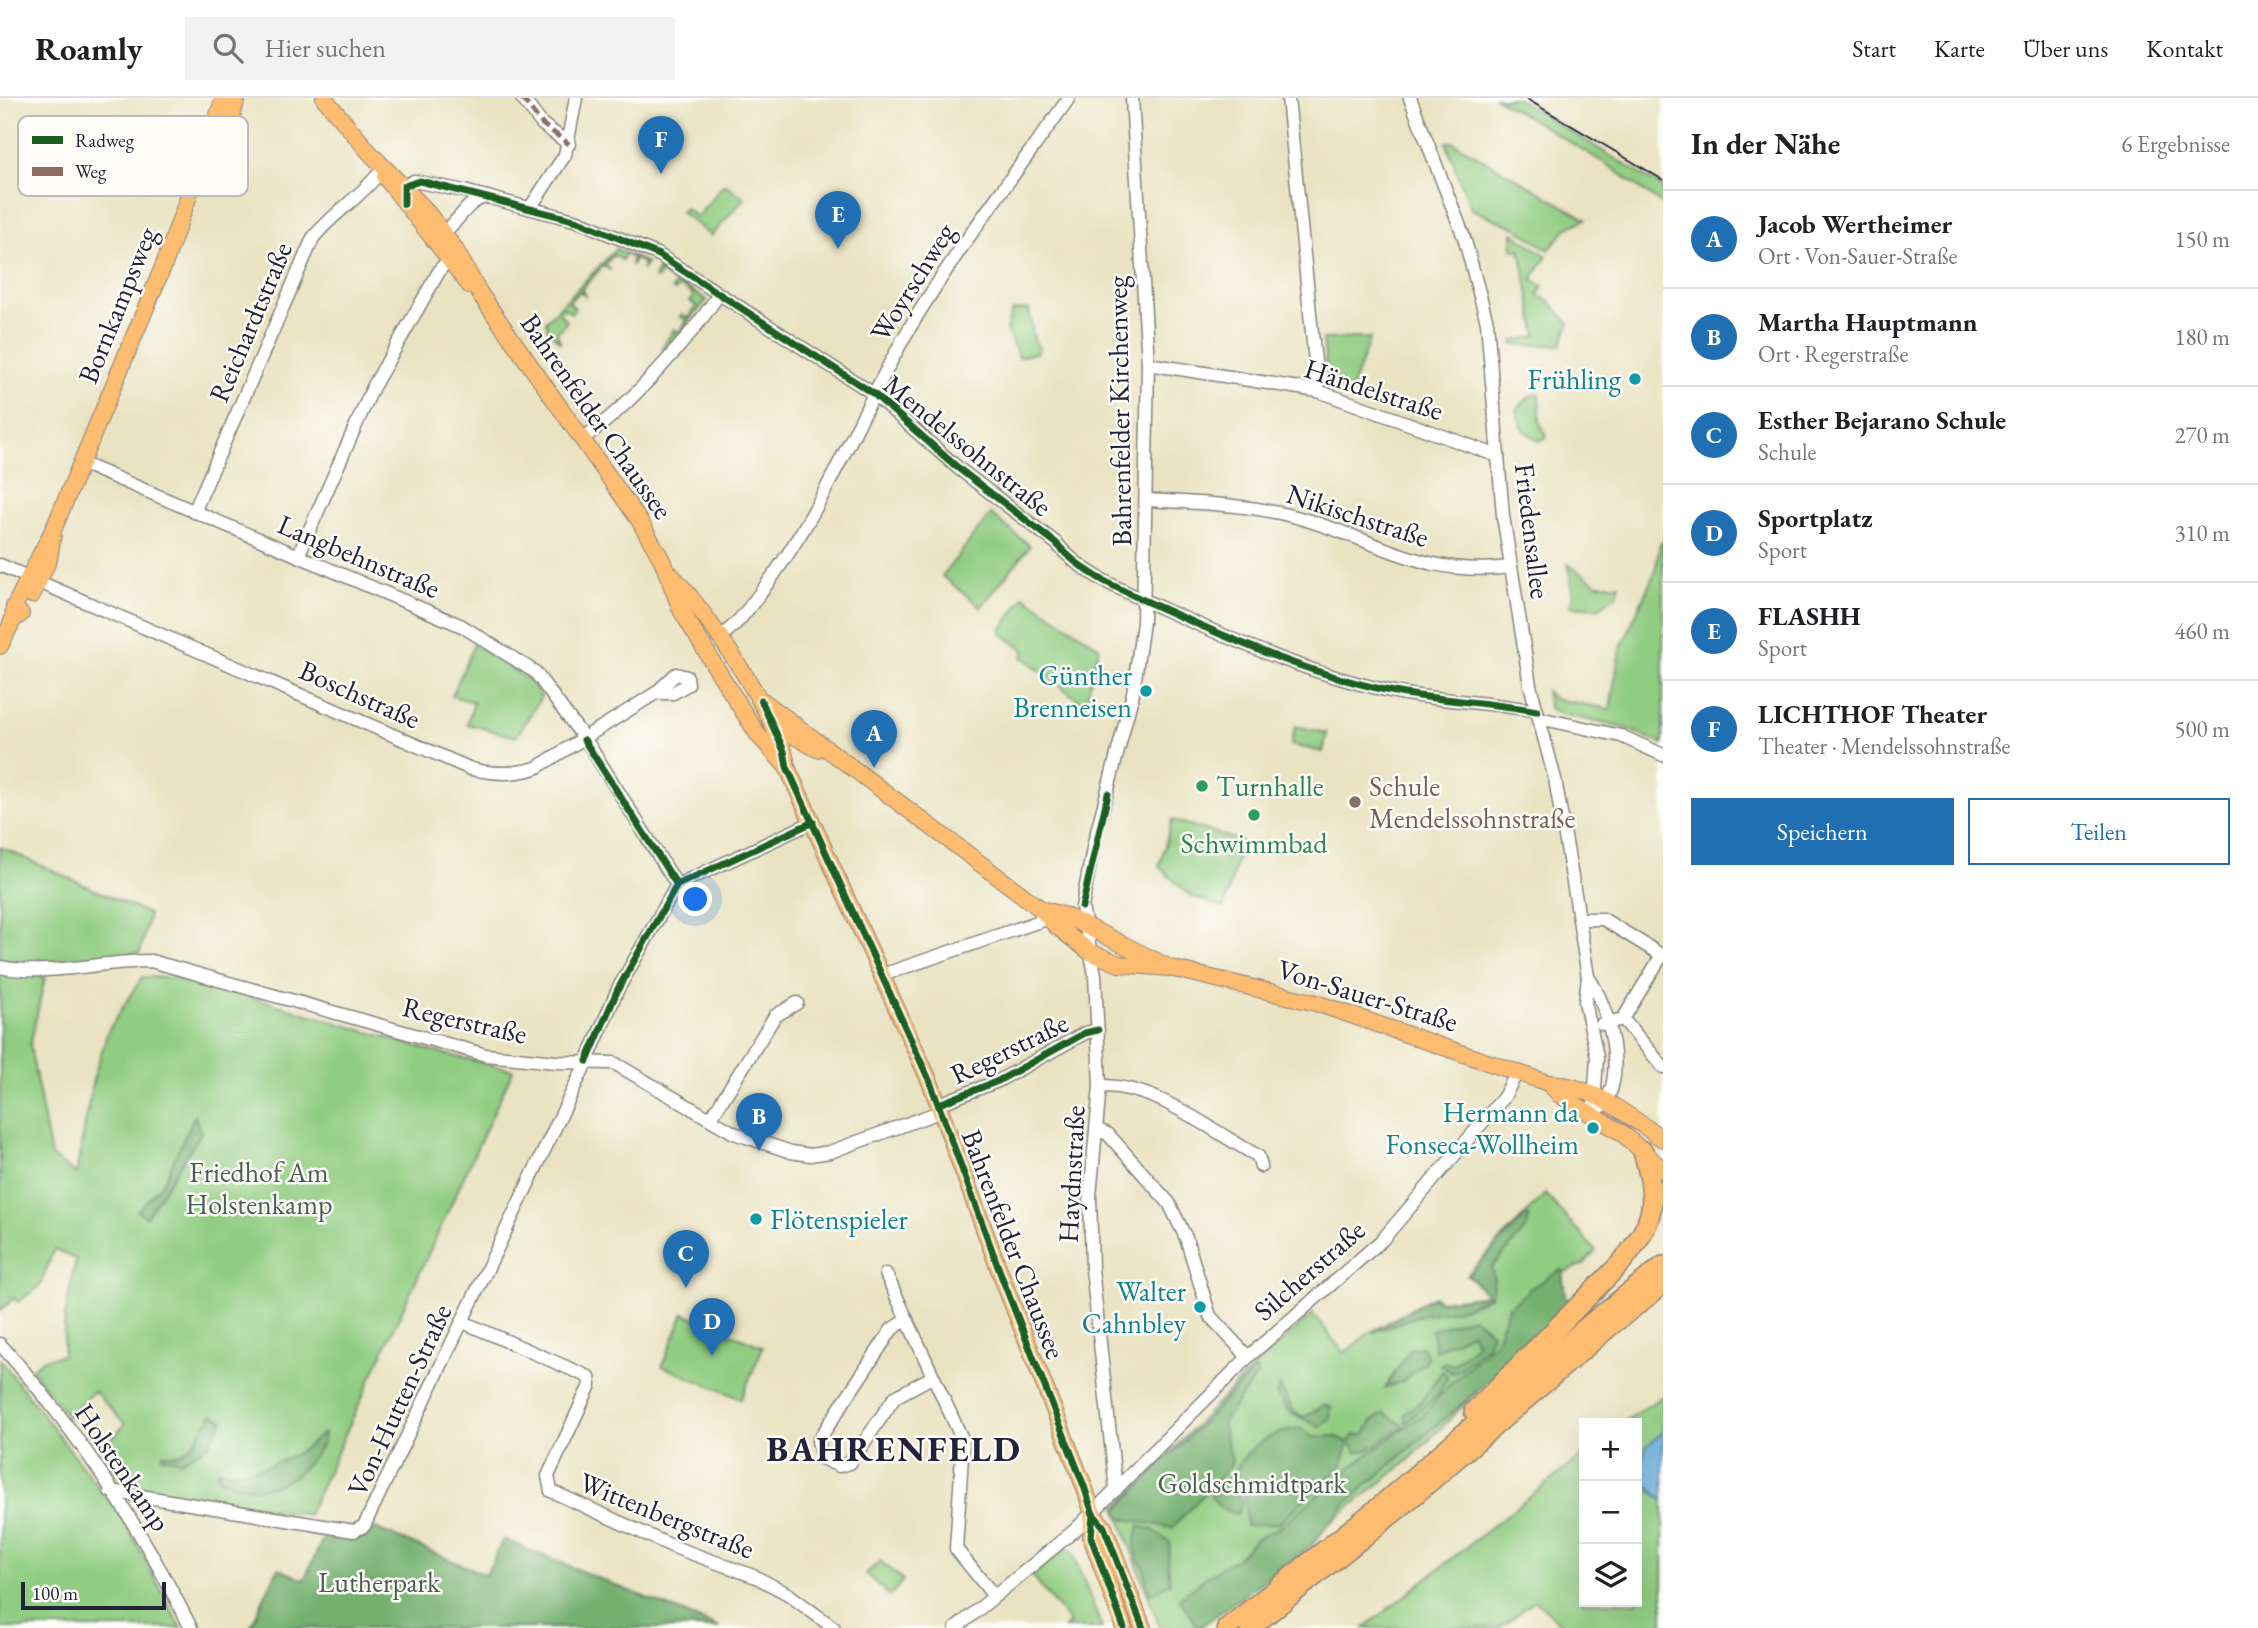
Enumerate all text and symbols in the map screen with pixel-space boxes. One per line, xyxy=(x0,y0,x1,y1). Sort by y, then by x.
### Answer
search box xyxy=(185,17,675,80)
text: Roamly xyxy=(35,27,143,70)
icon: search xyxy=(209,29,247,67)
text: Hier suchen xyxy=(265,31,386,65)
text: Start xyxy=(1852,33,1896,64)
text: Karte xyxy=(1934,33,1985,64)
text: Über uns xyxy=(2023,33,2108,64)
text: Kontakt xyxy=(2146,33,2223,64)
legend xyxy=(18,116,248,196)
pin: F xyxy=(638,116,684,174)
text: In der Nähe xyxy=(1691,124,1840,163)
text: Radweg xyxy=(75,128,135,153)
text: 6 Ergebnisse xyxy=(2121,129,2230,159)
text: Weg xyxy=(75,159,107,184)
pin: E xyxy=(815,191,861,249)
text: Jacob Wertheimer xyxy=(1758,207,1952,241)
street label: Woyrschweg xyxy=(861,215,963,348)
street label: Bornkampsweg xyxy=(69,221,165,389)
text: A xyxy=(1706,224,1722,254)
text: 150 m xyxy=(2174,224,2230,254)
street label: Reichardtstraße xyxy=(200,236,300,407)
text: Ort · Von-Sauer-Straße xyxy=(1758,241,1958,271)
street label: Bahrenfelder Kirchenweg xyxy=(1099,275,1139,547)
text: Martha Hauptmann xyxy=(1758,305,1978,339)
street label: Bahrenfelder Chaussee xyxy=(513,306,681,526)
text: B xyxy=(1707,322,1721,352)
text: 180 m xyxy=(2174,322,2230,352)
text: Ort · Regerstraße xyxy=(1758,339,1908,369)
street label: Händelstraße xyxy=(1300,350,1448,428)
place label: Frühling xyxy=(1528,361,1622,397)
street label: Mendelssohnstraße xyxy=(877,366,1060,524)
marker: Frühling xyxy=(1627,371,1643,387)
text: Esther Bejarano Schule xyxy=(1758,403,2006,437)
text: C xyxy=(1706,420,1722,450)
text: 270 m xyxy=(2174,420,2230,450)
text: Schule xyxy=(1758,437,1817,467)
street label: Friedensallee xyxy=(1507,461,1559,601)
street label: Nikischstraße xyxy=(1282,475,1434,555)
text: Sportplatz xyxy=(1758,501,1873,535)
street label: Langbehnstraße xyxy=(273,506,445,606)
text: D xyxy=(1705,518,1723,548)
text: 310 m xyxy=(2174,518,2230,548)
text: Sport xyxy=(1758,535,1807,565)
text: FLASHH xyxy=(1758,599,1861,633)
text: E xyxy=(1707,616,1721,646)
text: 460 m xyxy=(2174,616,2230,646)
text: Sport xyxy=(1758,633,1807,663)
street label: Boschstraße xyxy=(294,651,426,737)
place label: Günther Brenneisen xyxy=(1013,657,1133,725)
marker: Günther Brenneisen xyxy=(1138,683,1154,699)
text: LICHTHOF Theater xyxy=(1758,697,1987,731)
pin: A xyxy=(851,710,897,768)
text: F xyxy=(1708,714,1720,744)
text: 500 m xyxy=(2174,714,2230,744)
text: Theater · Mendelssohnstraße xyxy=(1758,731,2011,761)
place label: Turnhalle xyxy=(1216,768,1324,804)
place label: Schule Mendelssohnstraße xyxy=(1369,768,1575,836)
marker: Turnhalle xyxy=(1194,778,1210,794)
marker: Schule Mendelssohnstraße xyxy=(1347,794,1363,810)
button: Speichern xyxy=(1691,798,1954,865)
button: Teilen xyxy=(1968,798,2230,865)
marker: Schwimmbad xyxy=(1246,807,1262,823)
place label: Schwimmbad xyxy=(1181,825,1328,861)
your location xyxy=(678,882,712,916)
street label: Von-Sauer-Straße xyxy=(1274,951,1463,1040)
street label: Regerstraße xyxy=(399,988,531,1052)
street label: Regerstraße xyxy=(944,1004,1074,1092)
pin: B xyxy=(736,1093,782,1151)
place label: Hermann da Fonseca-Wollheim xyxy=(1386,1094,1580,1162)
street label: Haydnstraße xyxy=(1049,1104,1093,1244)
marker: Hermann da Fonseca-Wollheim xyxy=(1585,1120,1601,1136)
street label: Bahrenfelder Chaussee xyxy=(954,1124,1074,1364)
park label: Friedhof Am Holstenkamp xyxy=(185,1154,333,1222)
place label: Flötenspieler xyxy=(770,1201,908,1237)
marker: Flötenspieler xyxy=(748,1211,764,1227)
street label: Silcherstraße xyxy=(1246,1212,1372,1328)
pin: C xyxy=(663,1230,709,1288)
place label: Walter Cahnbley xyxy=(1082,1273,1187,1341)
street label: Von-Hutten-Straße xyxy=(339,1298,459,1502)
pin: D xyxy=(689,1298,735,1356)
marker: Walter Cahnbley xyxy=(1192,1299,1208,1315)
street label: Holstenkamp xyxy=(67,1396,179,1538)
map controls xyxy=(1579,1418,1642,1607)
button: + xyxy=(1579,1418,1642,1481)
district label: BAHRENFELD xyxy=(766,1426,1022,1471)
street label: Wittenbergstraße xyxy=(574,1464,760,1566)
park label: Goldschmidtpark xyxy=(1158,1465,1347,1501)
button: − xyxy=(1579,1481,1642,1544)
button: layers xyxy=(1579,1544,1642,1607)
park label: Lutherpark xyxy=(318,1564,441,1600)
scale bar xyxy=(21,1579,166,1611)
text: 100 m xyxy=(32,1581,78,1606)

